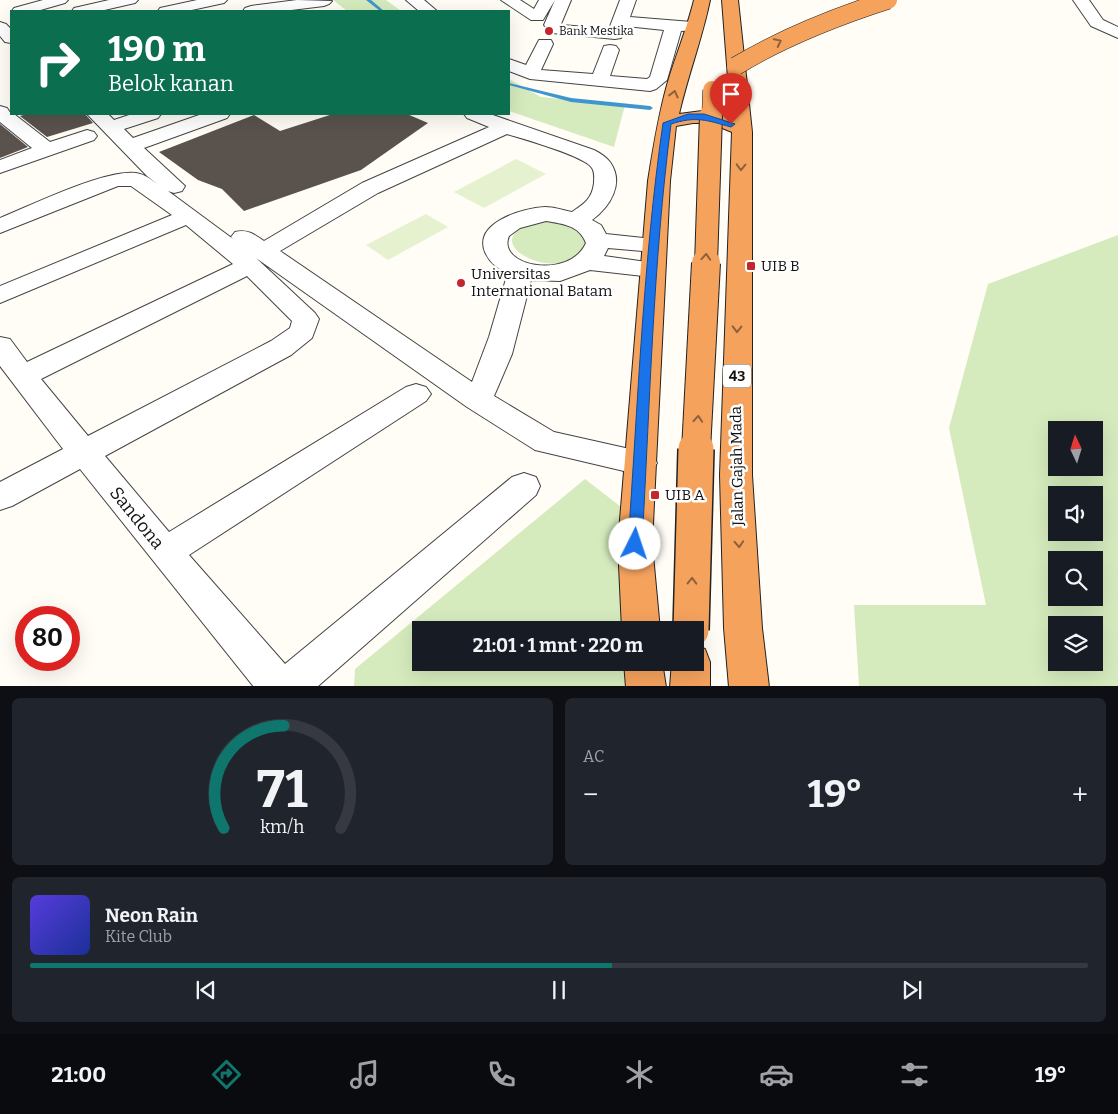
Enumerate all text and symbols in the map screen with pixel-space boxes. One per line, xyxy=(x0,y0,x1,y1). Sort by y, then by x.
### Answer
place label: Bank Mestika xyxy=(559,24,634,38)
marker: Bank Mestika xyxy=(543,25,555,37)
text: 190 m xyxy=(108,28,206,70)
icon: right xyxy=(25,30,90,95)
one-way arrow xyxy=(773,37,782,48)
text: Belok kanan xyxy=(108,70,234,97)
pin xyxy=(710,73,752,124)
icon: arrive xyxy=(717,80,745,108)
one-way arrow xyxy=(669,90,679,98)
one-way arrow xyxy=(736,164,746,171)
one-way arrow xyxy=(700,252,711,260)
place label: UIB B xyxy=(761,257,800,275)
marker: UIB B xyxy=(745,260,757,272)
place label: Universitas International Batam xyxy=(471,265,613,300)
marker: Universitas International Batam xyxy=(455,277,467,289)
one-way arrow xyxy=(732,326,743,334)
road number: 43 xyxy=(723,364,751,388)
street label: Jalan Gajah Mada xyxy=(727,406,747,527)
one-way arrow xyxy=(692,415,703,423)
north arrow xyxy=(1048,421,1102,476)
map controls xyxy=(1048,421,1103,671)
street label: Sandona xyxy=(105,482,169,554)
place label: UIB A xyxy=(665,486,705,504)
button: sound xyxy=(1048,486,1103,541)
marker: UIB A xyxy=(649,489,661,501)
position arrow xyxy=(608,517,660,569)
one-way arrow xyxy=(734,540,744,548)
button: search xyxy=(1048,551,1103,606)
one-way arrow xyxy=(687,577,697,585)
speed limit sign: 80 xyxy=(15,606,80,671)
button: layers xyxy=(1048,616,1103,671)
text: 21:01 · 1 mnt · 220 m xyxy=(473,634,643,657)
text: AC xyxy=(583,747,604,766)
text: 71 xyxy=(257,758,309,821)
text: 19° xyxy=(808,771,863,817)
text: − xyxy=(583,778,598,811)
text: + xyxy=(1072,778,1088,811)
text: km/h xyxy=(260,816,305,838)
text: Neon Rain xyxy=(105,904,198,927)
text: Kite Club xyxy=(105,927,172,946)
icon: previous xyxy=(192,976,220,1004)
icon: pause xyxy=(545,976,573,1004)
icon: next xyxy=(898,976,926,1004)
icon: directions xyxy=(209,1057,244,1092)
icon: music xyxy=(347,1057,382,1092)
icon: phone xyxy=(484,1057,519,1092)
icon: climate xyxy=(622,1057,657,1092)
icon: car xyxy=(759,1057,794,1092)
icon: filters xyxy=(897,1057,932,1092)
text: 21:00 xyxy=(51,1061,106,1088)
text: 19° xyxy=(1035,1061,1067,1088)

